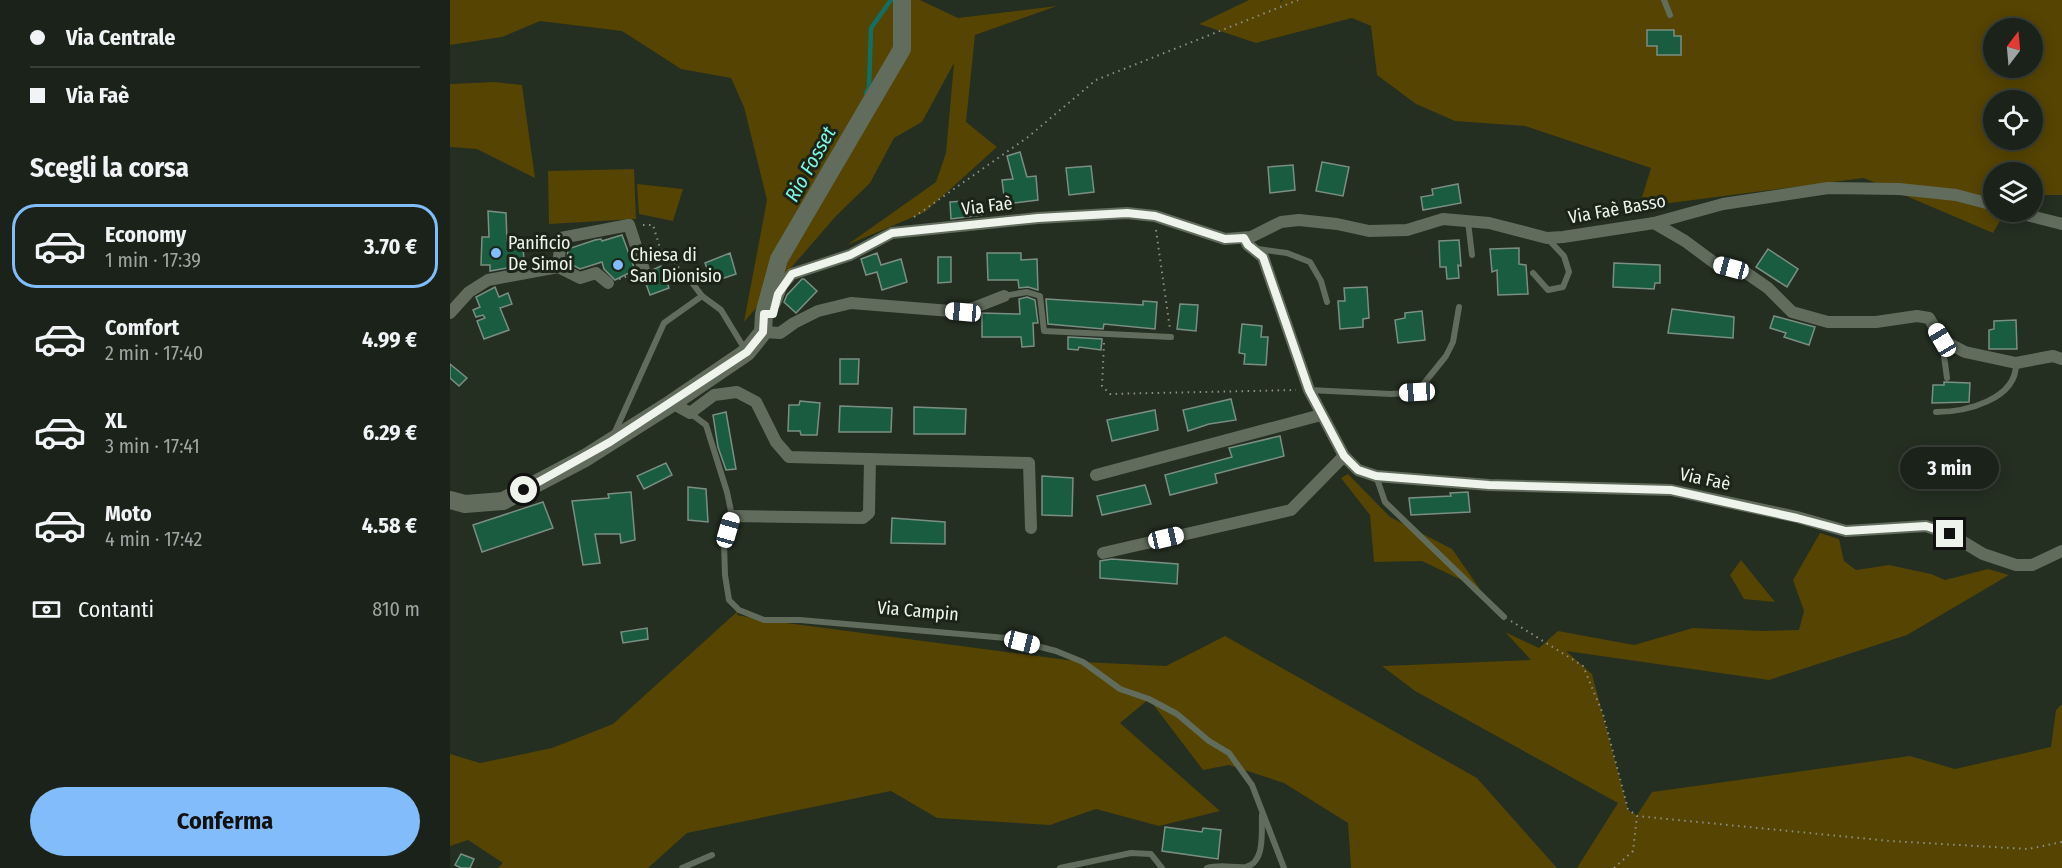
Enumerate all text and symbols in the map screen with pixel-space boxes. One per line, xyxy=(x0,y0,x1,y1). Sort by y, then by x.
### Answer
north arrow xyxy=(1983,18,2043,78)
map controls xyxy=(1983,18,2043,222)
text: Via Centrale xyxy=(66,24,175,51)
text: Via Faè xyxy=(66,82,129,109)
button: locate xyxy=(1983,90,2043,150)
water label: Rio Fosset xyxy=(780,122,841,206)
text: Scegli la corsa xyxy=(30,152,189,184)
button: layers xyxy=(1983,162,2043,222)
street label: Via Faè Basso xyxy=(1566,190,1668,228)
street label: Via Faè xyxy=(960,192,1014,220)
icon: car xyxy=(33,219,87,273)
text: Economy xyxy=(105,221,186,248)
place label: Panificio De Simoi xyxy=(508,232,573,275)
text: 3.70 € xyxy=(364,233,417,260)
place label: Chiesa di San Dionisio xyxy=(630,244,722,287)
marker: Panificio De Simoi xyxy=(489,246,503,260)
text: 1 min · 17:39 xyxy=(105,248,201,272)
car xyxy=(1711,255,1751,281)
marker: Chiesa di San Dionisio xyxy=(611,258,625,272)
car xyxy=(944,301,982,323)
icon: car xyxy=(33,312,87,366)
text: Comfort xyxy=(105,314,179,341)
car xyxy=(1925,320,1959,360)
text: 4.99 € xyxy=(362,326,417,353)
text: 2 min · 17:40 xyxy=(105,341,203,365)
car xyxy=(1399,382,1435,402)
icon: car xyxy=(33,405,87,459)
text: XL xyxy=(105,407,127,434)
text: 6.29 € xyxy=(363,419,417,446)
text: 3 min · 17:41 xyxy=(105,434,200,458)
callout: 3 min xyxy=(1900,447,2000,489)
text: 3 min xyxy=(1927,456,1972,480)
street label: Via Faè xyxy=(1678,463,1732,495)
route start xyxy=(510,476,537,503)
icon: car xyxy=(33,498,87,552)
text: Moto xyxy=(105,500,152,527)
car xyxy=(714,510,742,550)
text: 4.58 € xyxy=(362,512,417,539)
route end xyxy=(1936,520,1963,547)
car xyxy=(1146,525,1186,551)
text: 4 min · 17:42 xyxy=(105,527,202,551)
icon: cash xyxy=(30,593,63,626)
text: Contanti xyxy=(78,596,154,623)
street label: Via Campin xyxy=(876,596,960,626)
text: 810 m xyxy=(372,597,420,621)
car xyxy=(1002,629,1042,655)
button: Conferma xyxy=(30,787,420,856)

